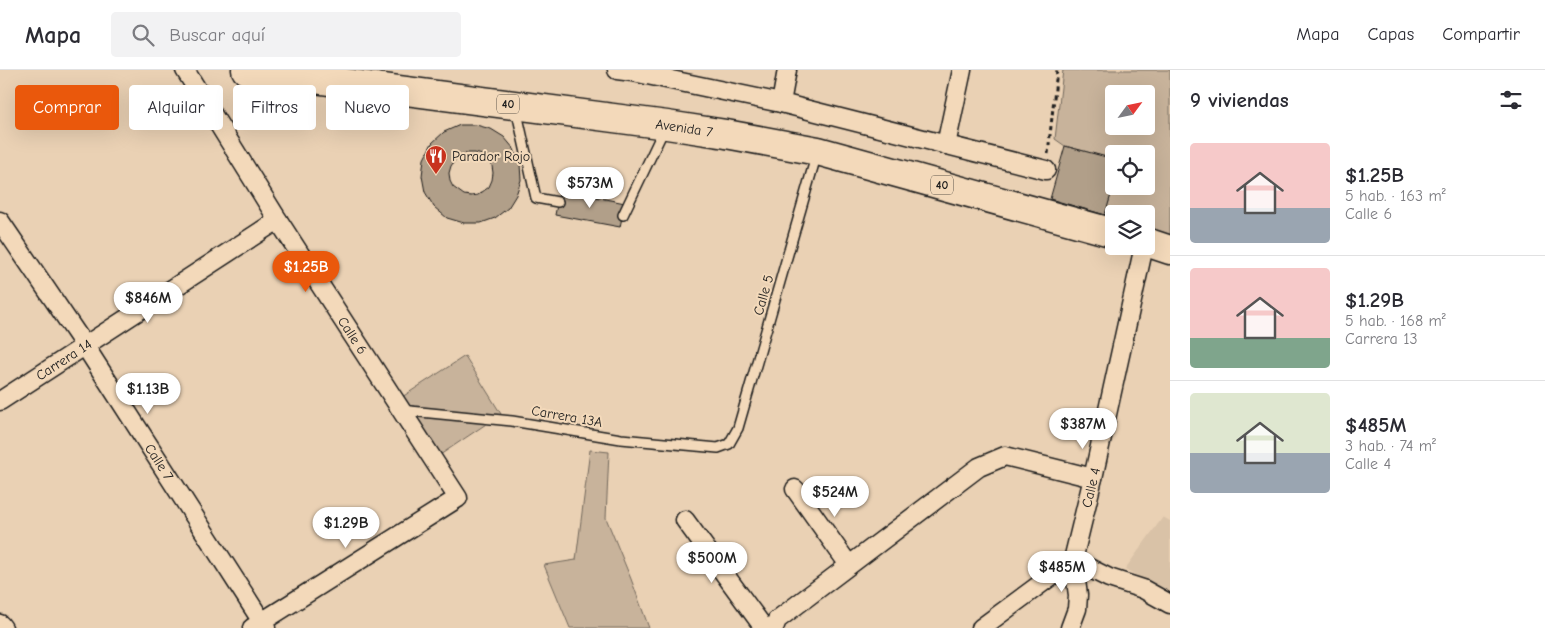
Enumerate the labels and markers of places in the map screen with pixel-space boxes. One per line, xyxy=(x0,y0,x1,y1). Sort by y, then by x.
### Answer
restaurant icon: Parador Rojo xyxy=(424,144,448,175)
place label: Parador Rojo xyxy=(452,148,530,165)
pin: $573M xyxy=(555,166,625,209)
pin: $1.25B xyxy=(265,250,347,293)
pin: $846M xyxy=(113,282,183,324)
pin: $1.13B xyxy=(107,372,189,415)
pin: $387M xyxy=(1048,408,1118,450)
pin: $524M xyxy=(800,476,870,518)
pin: $1.29B xyxy=(305,506,387,549)
pin: $500M xyxy=(677,542,747,584)
pin: $485M xyxy=(1027,550,1097,593)

